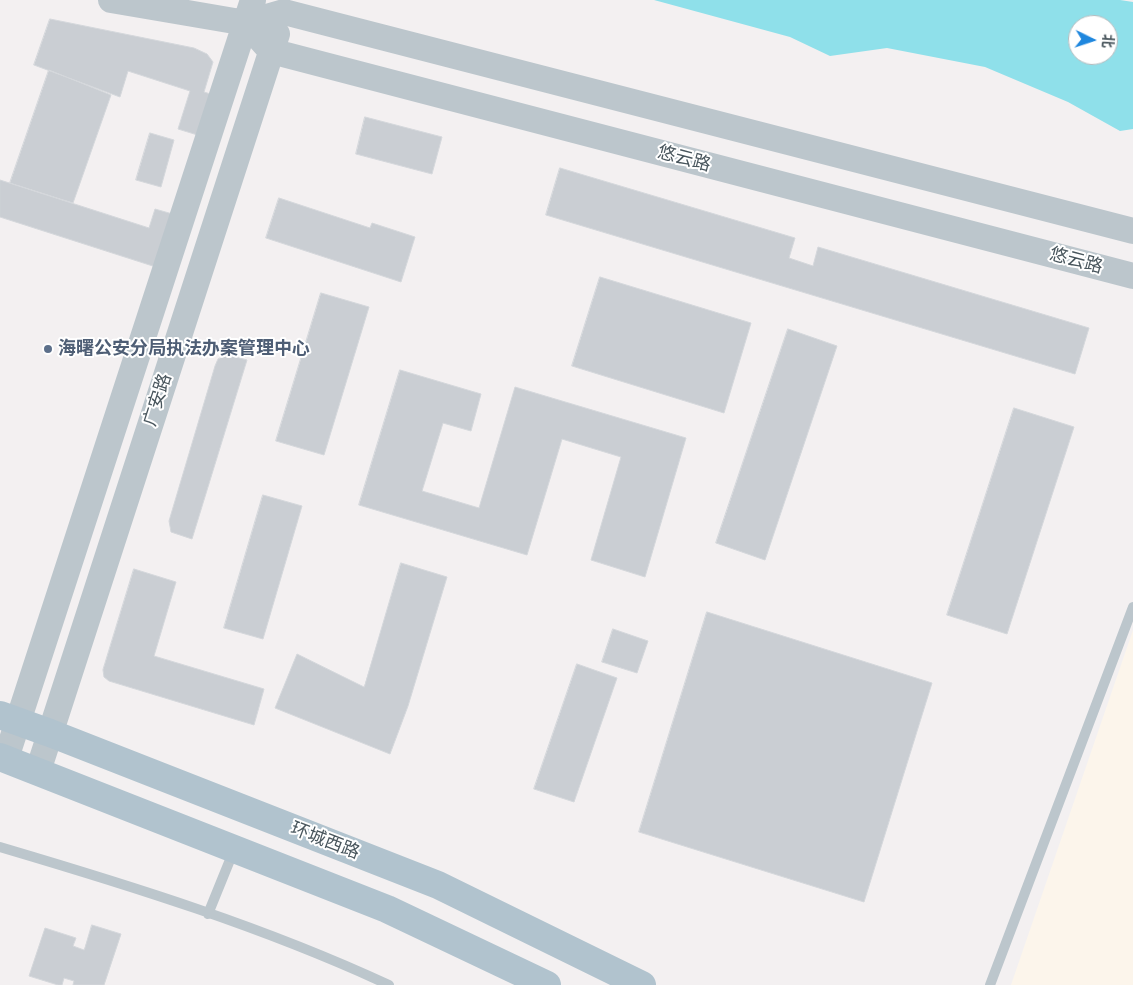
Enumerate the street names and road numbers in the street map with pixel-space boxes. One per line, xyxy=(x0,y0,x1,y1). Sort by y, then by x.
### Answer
street label: 悠云路 xyxy=(655,142,713,176)
street label: 悠云路 xyxy=(1047,244,1105,278)
street label: 广安路 xyxy=(139,371,177,429)
street label: 环城西路 xyxy=(288,818,362,864)

